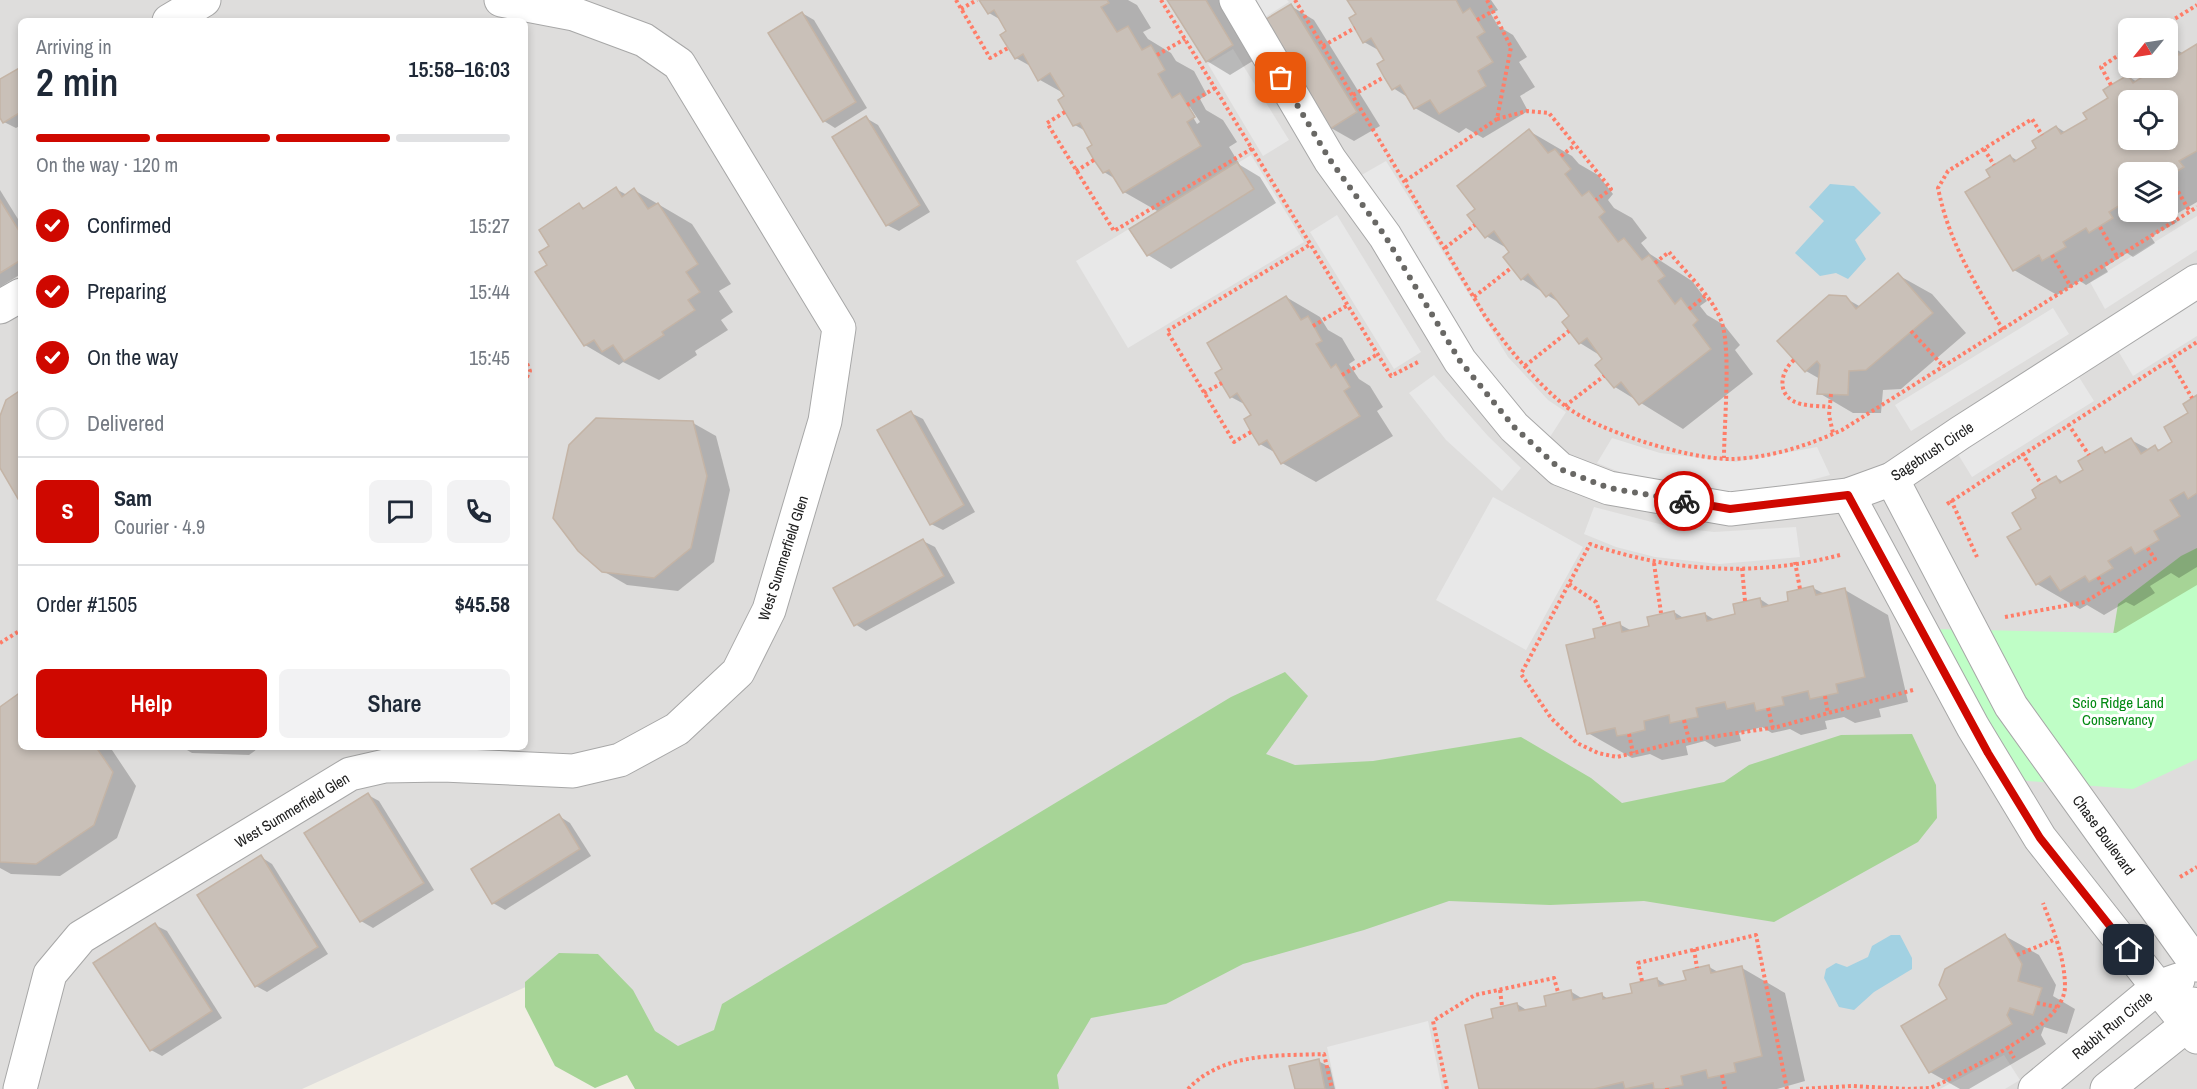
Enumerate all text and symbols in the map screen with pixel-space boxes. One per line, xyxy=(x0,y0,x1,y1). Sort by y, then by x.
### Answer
north arrow xyxy=(2118,18,2178,78)
map controls xyxy=(2118,18,2178,222)
text: Arriving in xyxy=(36,33,112,60)
pin xyxy=(1255,52,1306,103)
text: 15:58–16:03 xyxy=(408,54,510,84)
text: 2 min xyxy=(36,56,118,108)
icon: bag xyxy=(1264,61,1297,94)
button: locate xyxy=(2118,90,2178,150)
text: On the way · 120 m xyxy=(36,151,178,178)
button: layers xyxy=(2118,162,2178,222)
icon: check xyxy=(36,209,69,242)
text: Confirmed xyxy=(87,210,171,240)
text: 15:27 xyxy=(469,212,510,239)
icon: check xyxy=(36,275,69,308)
text: Preparing xyxy=(87,276,166,306)
text: 15:44 xyxy=(469,278,510,305)
icon: check xyxy=(36,341,69,374)
text: On the way xyxy=(87,342,178,372)
text: 15:45 xyxy=(469,344,510,371)
text: Delivered xyxy=(87,408,164,438)
street label: Sagebrush Circle xyxy=(1886,416,1978,486)
courier xyxy=(1654,471,1714,531)
button: chat xyxy=(369,480,432,543)
button: phone xyxy=(447,480,510,543)
text: Sam xyxy=(114,483,152,513)
icon: bike xyxy=(1668,485,1701,518)
street label: West Summerfield Glen xyxy=(753,493,813,623)
text: S xyxy=(61,496,74,526)
text: Courier · 4.9 xyxy=(114,513,205,540)
text: Order #1505 xyxy=(36,589,137,619)
text: $45.58 xyxy=(455,589,510,619)
button: Help xyxy=(36,669,267,738)
button: Share xyxy=(279,669,510,738)
park label: Scio Ridge Land Conservancy xyxy=(2072,692,2164,730)
street label: West Summerfield Glen xyxy=(231,767,353,853)
street label: Chase Boulevard xyxy=(2068,791,2140,879)
pin xyxy=(2103,924,2154,975)
icon: home xyxy=(2112,933,2145,966)
street label: Rabbit Run Circle xyxy=(2067,986,2157,1064)

